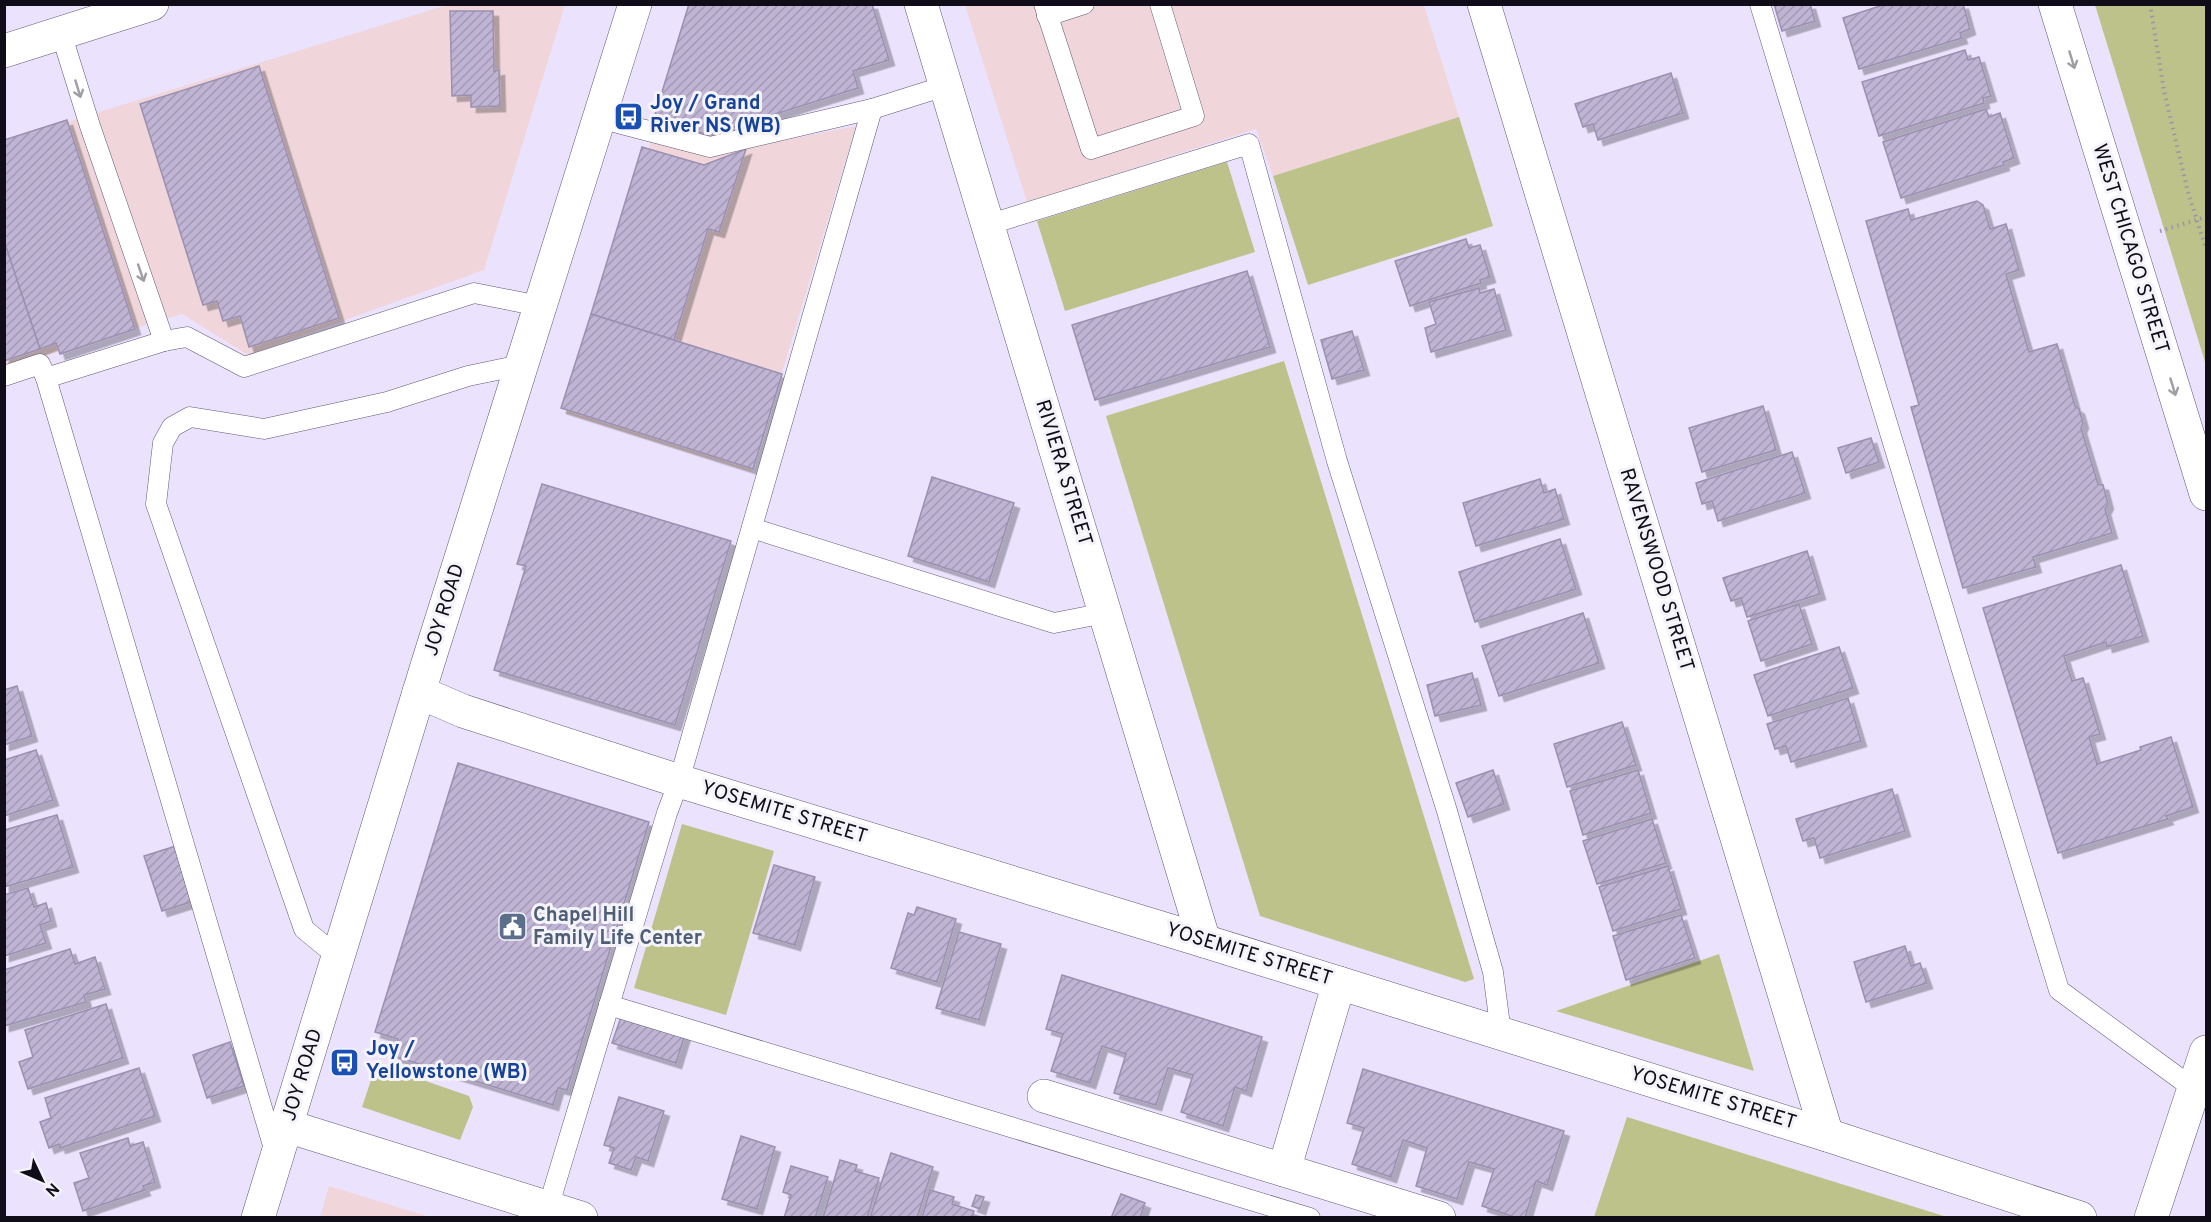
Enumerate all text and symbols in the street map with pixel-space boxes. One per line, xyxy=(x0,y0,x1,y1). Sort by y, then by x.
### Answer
one-way arrow xyxy=(2067,50,2078,69)
one-way arrow xyxy=(73,79,84,98)
place label: Joy / Grand River NS (WB) xyxy=(650,91,781,140)
bus stop icon: Joy / Grand River NS (WB) xyxy=(613,100,645,132)
street label: WEST CHICAGO STREET xyxy=(2086,141,2174,357)
one-way arrow xyxy=(136,263,147,282)
one-way arrow xyxy=(2168,377,2179,396)
street label: RIVIERA STREET xyxy=(1028,397,1098,549)
street label: RAVENSWOOD STREET xyxy=(1613,465,1699,675)
street label: JOY ROAD xyxy=(419,561,471,659)
street label: YOSEMITE STREET xyxy=(698,775,870,851)
place label: Chapel Hill Family Life Center xyxy=(533,903,703,952)
public building icon: Chapel Hill Family Life Center xyxy=(496,911,528,943)
street label: YOSEMITE STREET xyxy=(1163,917,1335,993)
street label: JOY ROAD xyxy=(277,1026,329,1124)
place label: Joy / Yellowstone (WB) xyxy=(366,1037,528,1086)
bus stop icon: Joy / Yellowstone (WB) xyxy=(329,1046,361,1078)
street label: YOSEMITE STREET xyxy=(1627,1061,1799,1137)
north arrow xyxy=(12,1150,72,1210)
text: N xyxy=(40,1178,63,1200)

